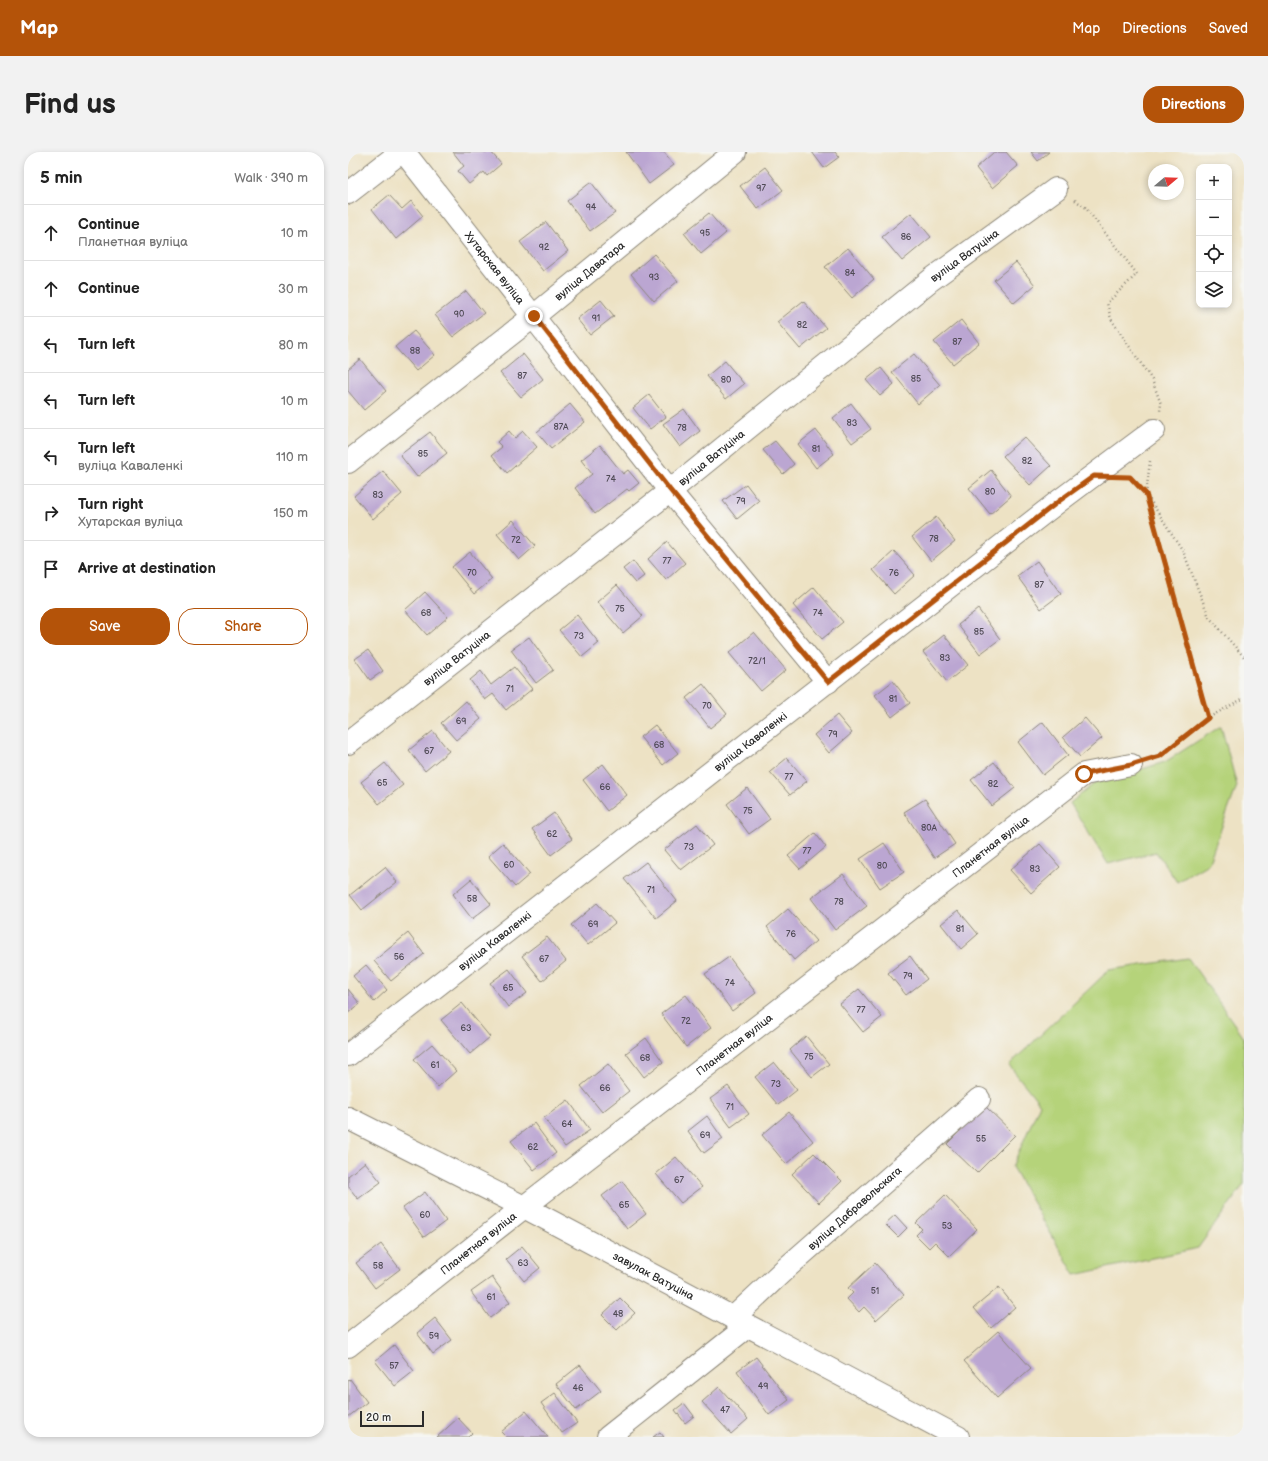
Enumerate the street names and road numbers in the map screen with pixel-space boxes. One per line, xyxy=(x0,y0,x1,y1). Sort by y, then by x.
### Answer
street label: вуліца Ватуціна xyxy=(928,226,1002,285)
street label: Хутарская вуліца xyxy=(462,229,528,307)
street label: вуліца Даватара xyxy=(552,238,627,303)
street label: вуліца Ватуціна xyxy=(676,427,747,488)
street label: вуліца Ватуціна xyxy=(421,627,493,688)
street label: вуліца Каваленкі xyxy=(711,709,789,774)
street label: Планетная вуліца xyxy=(950,812,1032,880)
street label: вуліца Каваленкі xyxy=(456,908,534,973)
street label: Планетная вуліца xyxy=(693,1011,775,1078)
street label: вуліца Дабравольскага xyxy=(805,1163,904,1253)
street label: Планетная вуліца xyxy=(438,1209,519,1277)
street label: завулак Ватуціна xyxy=(611,1249,697,1303)

